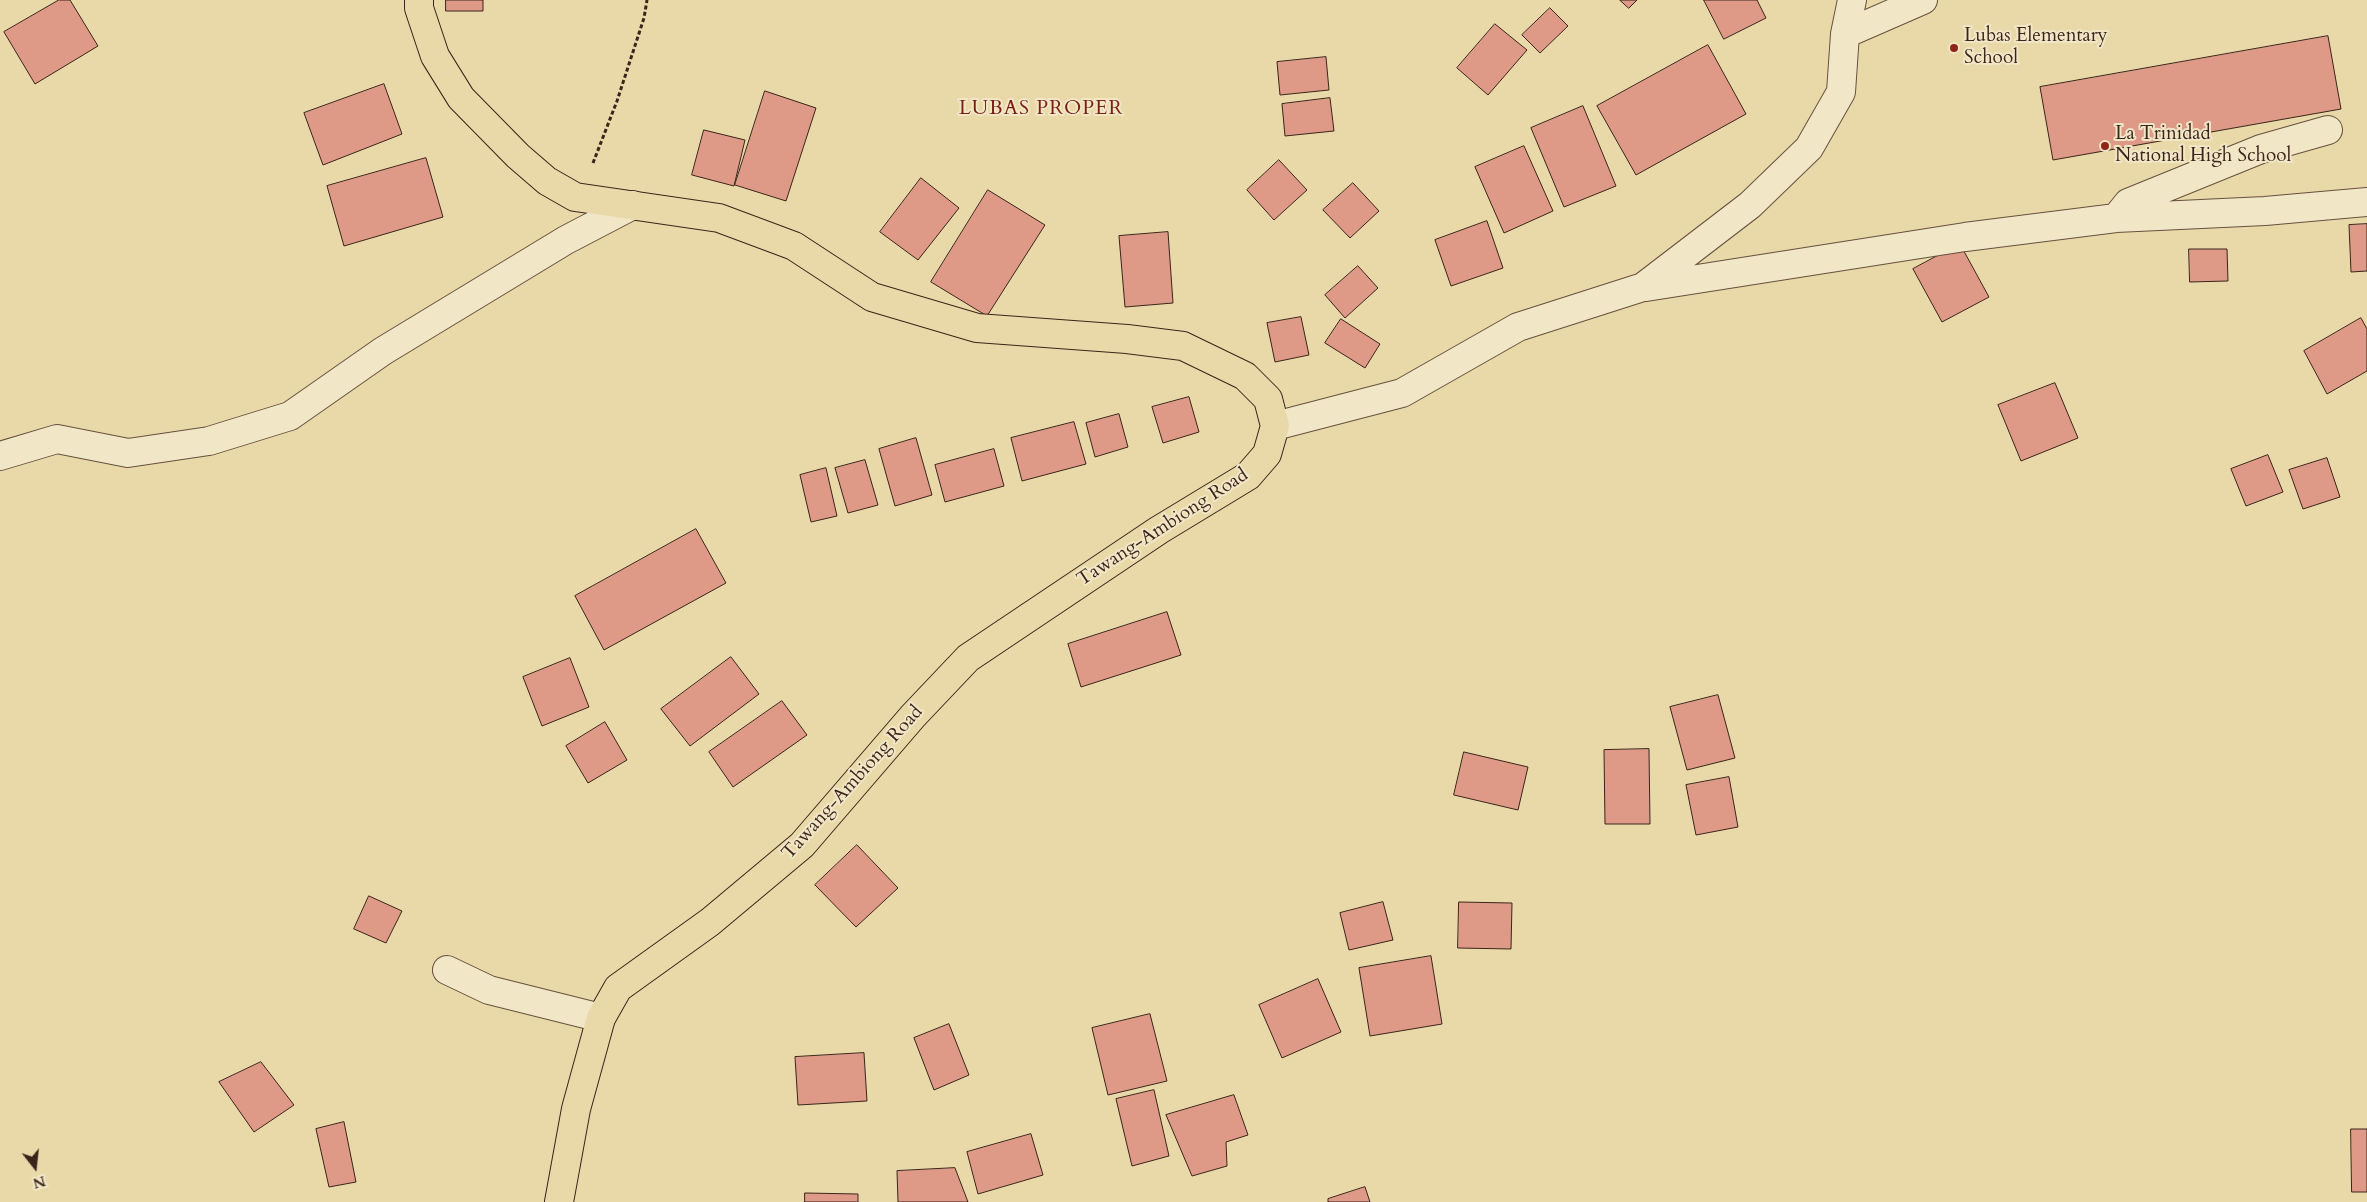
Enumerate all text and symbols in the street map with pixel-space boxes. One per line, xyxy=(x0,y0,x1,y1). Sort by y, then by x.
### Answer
place label: Lubas Elementary School xyxy=(1964,26,2108,70)
marker: Lubas Elementary School xyxy=(1948,42,1960,54)
district label: LUBAS PROPER xyxy=(957,97,1125,121)
place label: La Trinidad National High School xyxy=(2115,124,2291,168)
marker: La Trinidad National High School xyxy=(2099,140,2111,152)
street label: Tawang-Ambiong Road xyxy=(1073,464,1253,592)
street label: Tawang-Ambiong Road xyxy=(778,701,928,865)
north arrow xyxy=(10,1142,60,1192)
text: N xyxy=(31,1171,48,1193)

